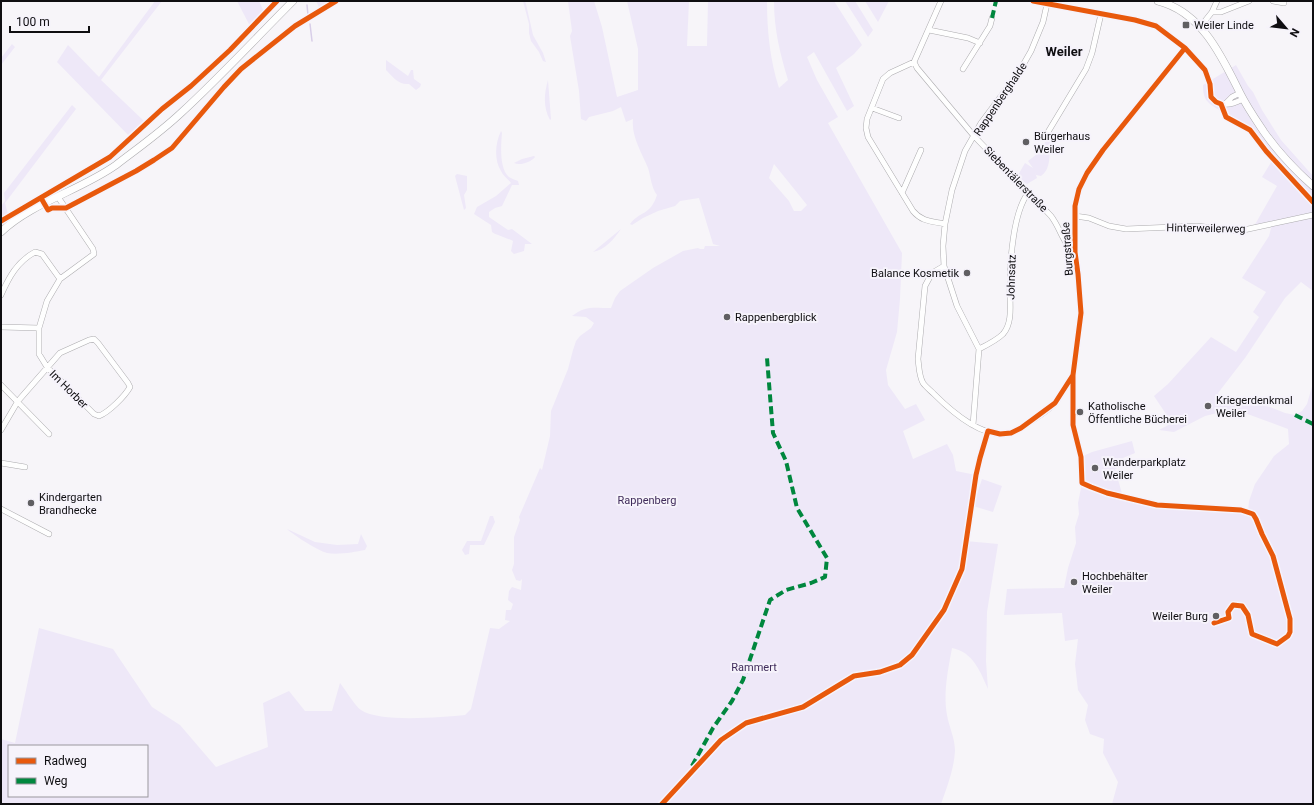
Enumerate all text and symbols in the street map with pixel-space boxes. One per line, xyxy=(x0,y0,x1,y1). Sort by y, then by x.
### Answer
scale bar xyxy=(10,8,89,34)
north arrow xyxy=(1266,8,1306,48)
text: 100 m xyxy=(16,15,50,29)
place label: Weiler Linde xyxy=(1194,19,1254,32)
marker: Weiler Linde xyxy=(1181,20,1191,30)
text: N xyxy=(1287,26,1302,39)
district label: Weiler xyxy=(1046,44,1083,59)
street label: Rappenberghalde xyxy=(971,60,1030,138)
place label: Bürgerhaus Weiler xyxy=(1034,130,1090,156)
marker: Bürgerhaus Weiler xyxy=(1021,137,1031,147)
street label: Siebentälerstraße xyxy=(981,144,1050,215)
street label: Burgstraße xyxy=(1059,221,1076,276)
street label: Hinterweilerweg xyxy=(1166,221,1246,236)
street label: Johnsatz xyxy=(1004,254,1019,300)
place label: Balance Kosmetik xyxy=(871,267,959,280)
marker: Balance Kosmetik xyxy=(962,268,972,278)
place label: Rappenbergblick xyxy=(735,311,817,324)
marker: Rappenbergblick xyxy=(722,312,732,322)
street label: Im Horber xyxy=(47,367,91,411)
place label: Kriegerdenkmal Weiler xyxy=(1216,394,1293,420)
place label: Katholische Öffentliche Bücherei xyxy=(1088,400,1187,426)
marker: Kriegerdenkmal Weiler xyxy=(1203,401,1213,411)
marker: Katholische Öffentliche Bücherei xyxy=(1075,407,1085,417)
place label: Wanderparkplatz Weiler xyxy=(1103,456,1186,482)
marker: Wanderparkplatz Weiler xyxy=(1090,463,1100,473)
place label: Kindergarten Brandhecke xyxy=(39,491,102,517)
park label: Rappenberg xyxy=(618,494,676,507)
marker: Kindergarten Brandhecke xyxy=(26,498,36,508)
place label: Hochbehälter Weiler xyxy=(1082,570,1148,596)
marker: Hochbehälter Weiler xyxy=(1069,577,1079,587)
place label: Weiler Burg xyxy=(1152,610,1208,623)
marker: Weiler Burg xyxy=(1211,611,1221,621)
park label: Rammert xyxy=(731,661,777,674)
legend xyxy=(8,745,148,797)
text: Radweg xyxy=(44,754,87,768)
text: Weg xyxy=(44,774,68,788)

